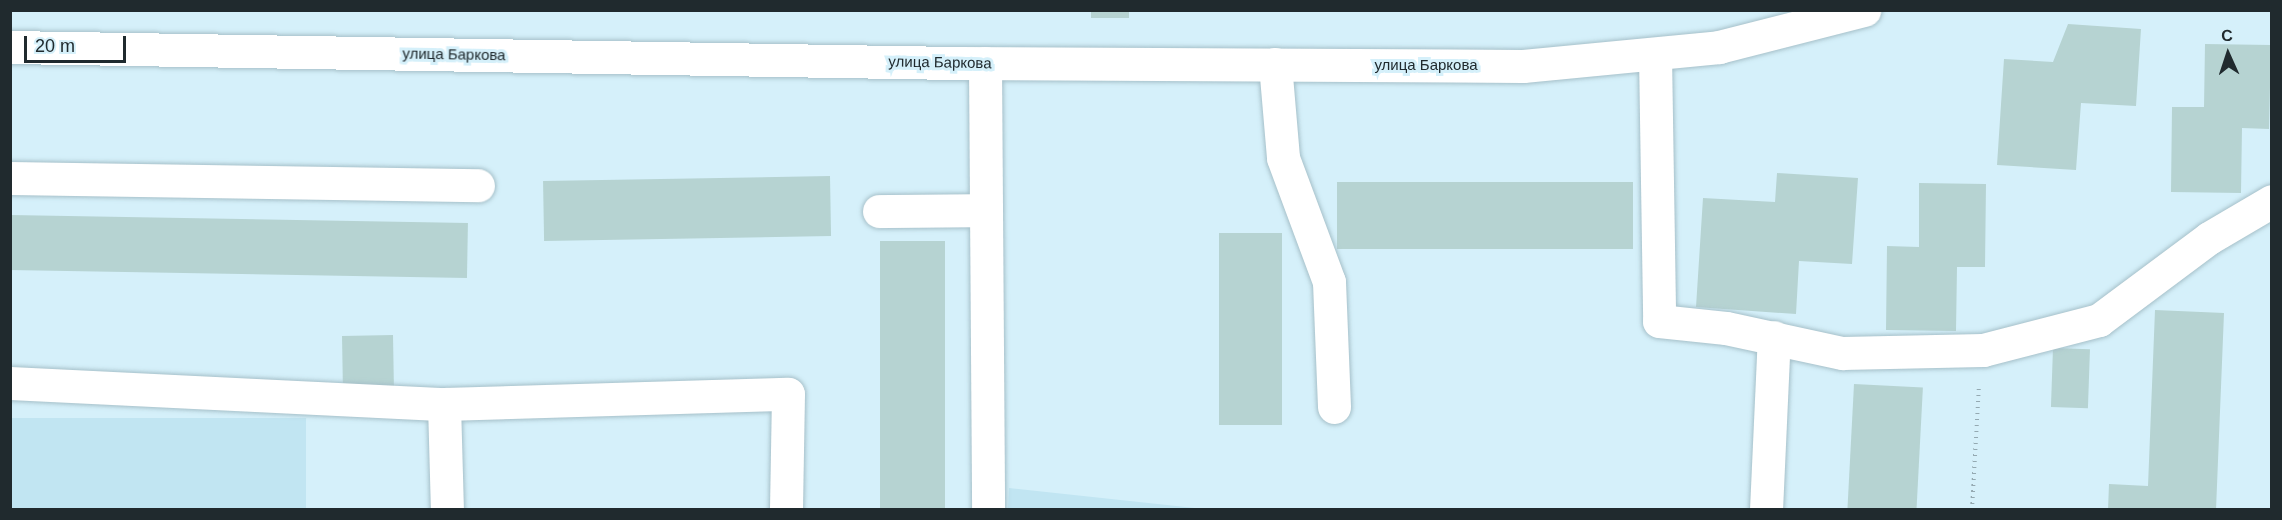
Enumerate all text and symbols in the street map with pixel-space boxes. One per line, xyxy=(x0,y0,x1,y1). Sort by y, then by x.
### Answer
scale bar xyxy=(27,24,129,62)
north arrow xyxy=(2198,24,2258,84)
text: С xyxy=(2221,27,2233,44)
text: 20 m xyxy=(35,36,75,56)
street label: улица Баркова xyxy=(402,44,506,64)
street label: улица Баркова xyxy=(888,52,992,72)
street label: улица Баркова xyxy=(1374,56,1478,74)

